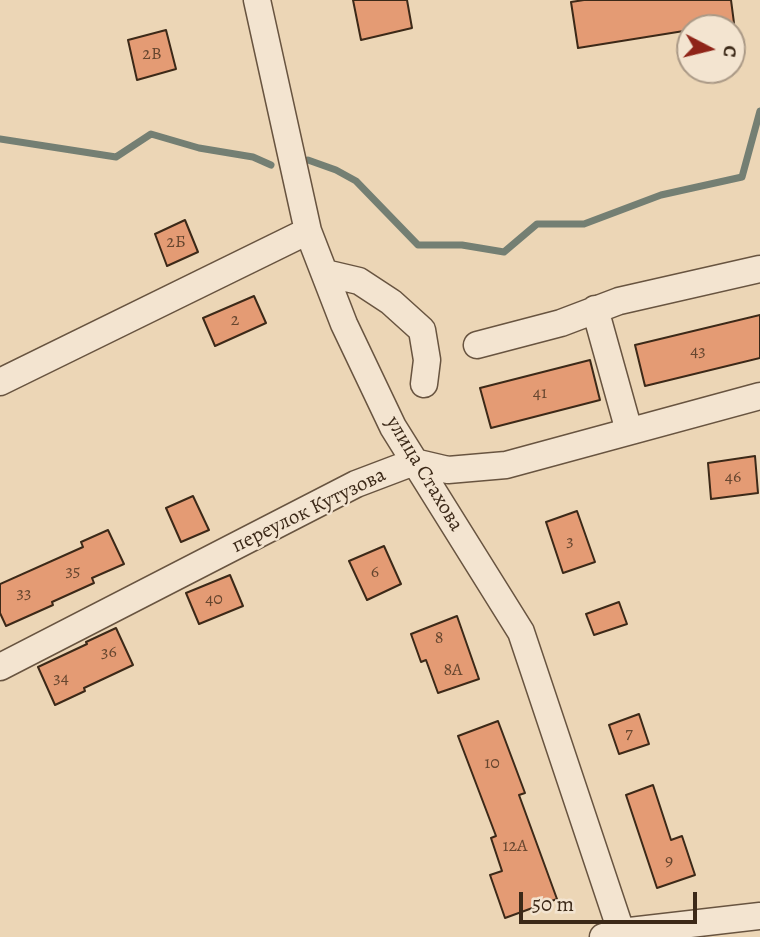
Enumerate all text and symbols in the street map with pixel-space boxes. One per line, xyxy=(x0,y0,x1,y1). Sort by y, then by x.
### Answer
north arrow xyxy=(676,14,746,84)
house number: 2В xyxy=(142,44,162,66)
text: С xyxy=(716,44,743,59)
house number: 2Б xyxy=(166,232,186,254)
house number: 2 xyxy=(231,310,239,332)
house number: 43 xyxy=(690,341,706,363)
house number: 41 xyxy=(533,383,547,405)
street label: улица Стахова xyxy=(380,412,468,536)
street label: переулок Кутузова xyxy=(228,463,390,559)
house number: 46 xyxy=(725,467,741,489)
house number: 3 xyxy=(566,531,574,553)
house number: 35 xyxy=(65,561,81,583)
house number: 6 xyxy=(371,562,379,584)
house number: 33 xyxy=(17,583,31,605)
house number: 40 xyxy=(205,589,223,611)
house number: 8 xyxy=(435,628,443,650)
house number: 36 xyxy=(101,642,117,664)
house number: 8А xyxy=(443,660,463,682)
house number: 34 xyxy=(53,668,69,690)
house number: 7 xyxy=(625,723,633,745)
house number: 10 xyxy=(484,753,500,775)
house number: 12А xyxy=(502,836,528,858)
house number: 9 xyxy=(665,851,673,873)
scale bar xyxy=(522,878,700,922)
text: 50 m xyxy=(532,890,574,918)

